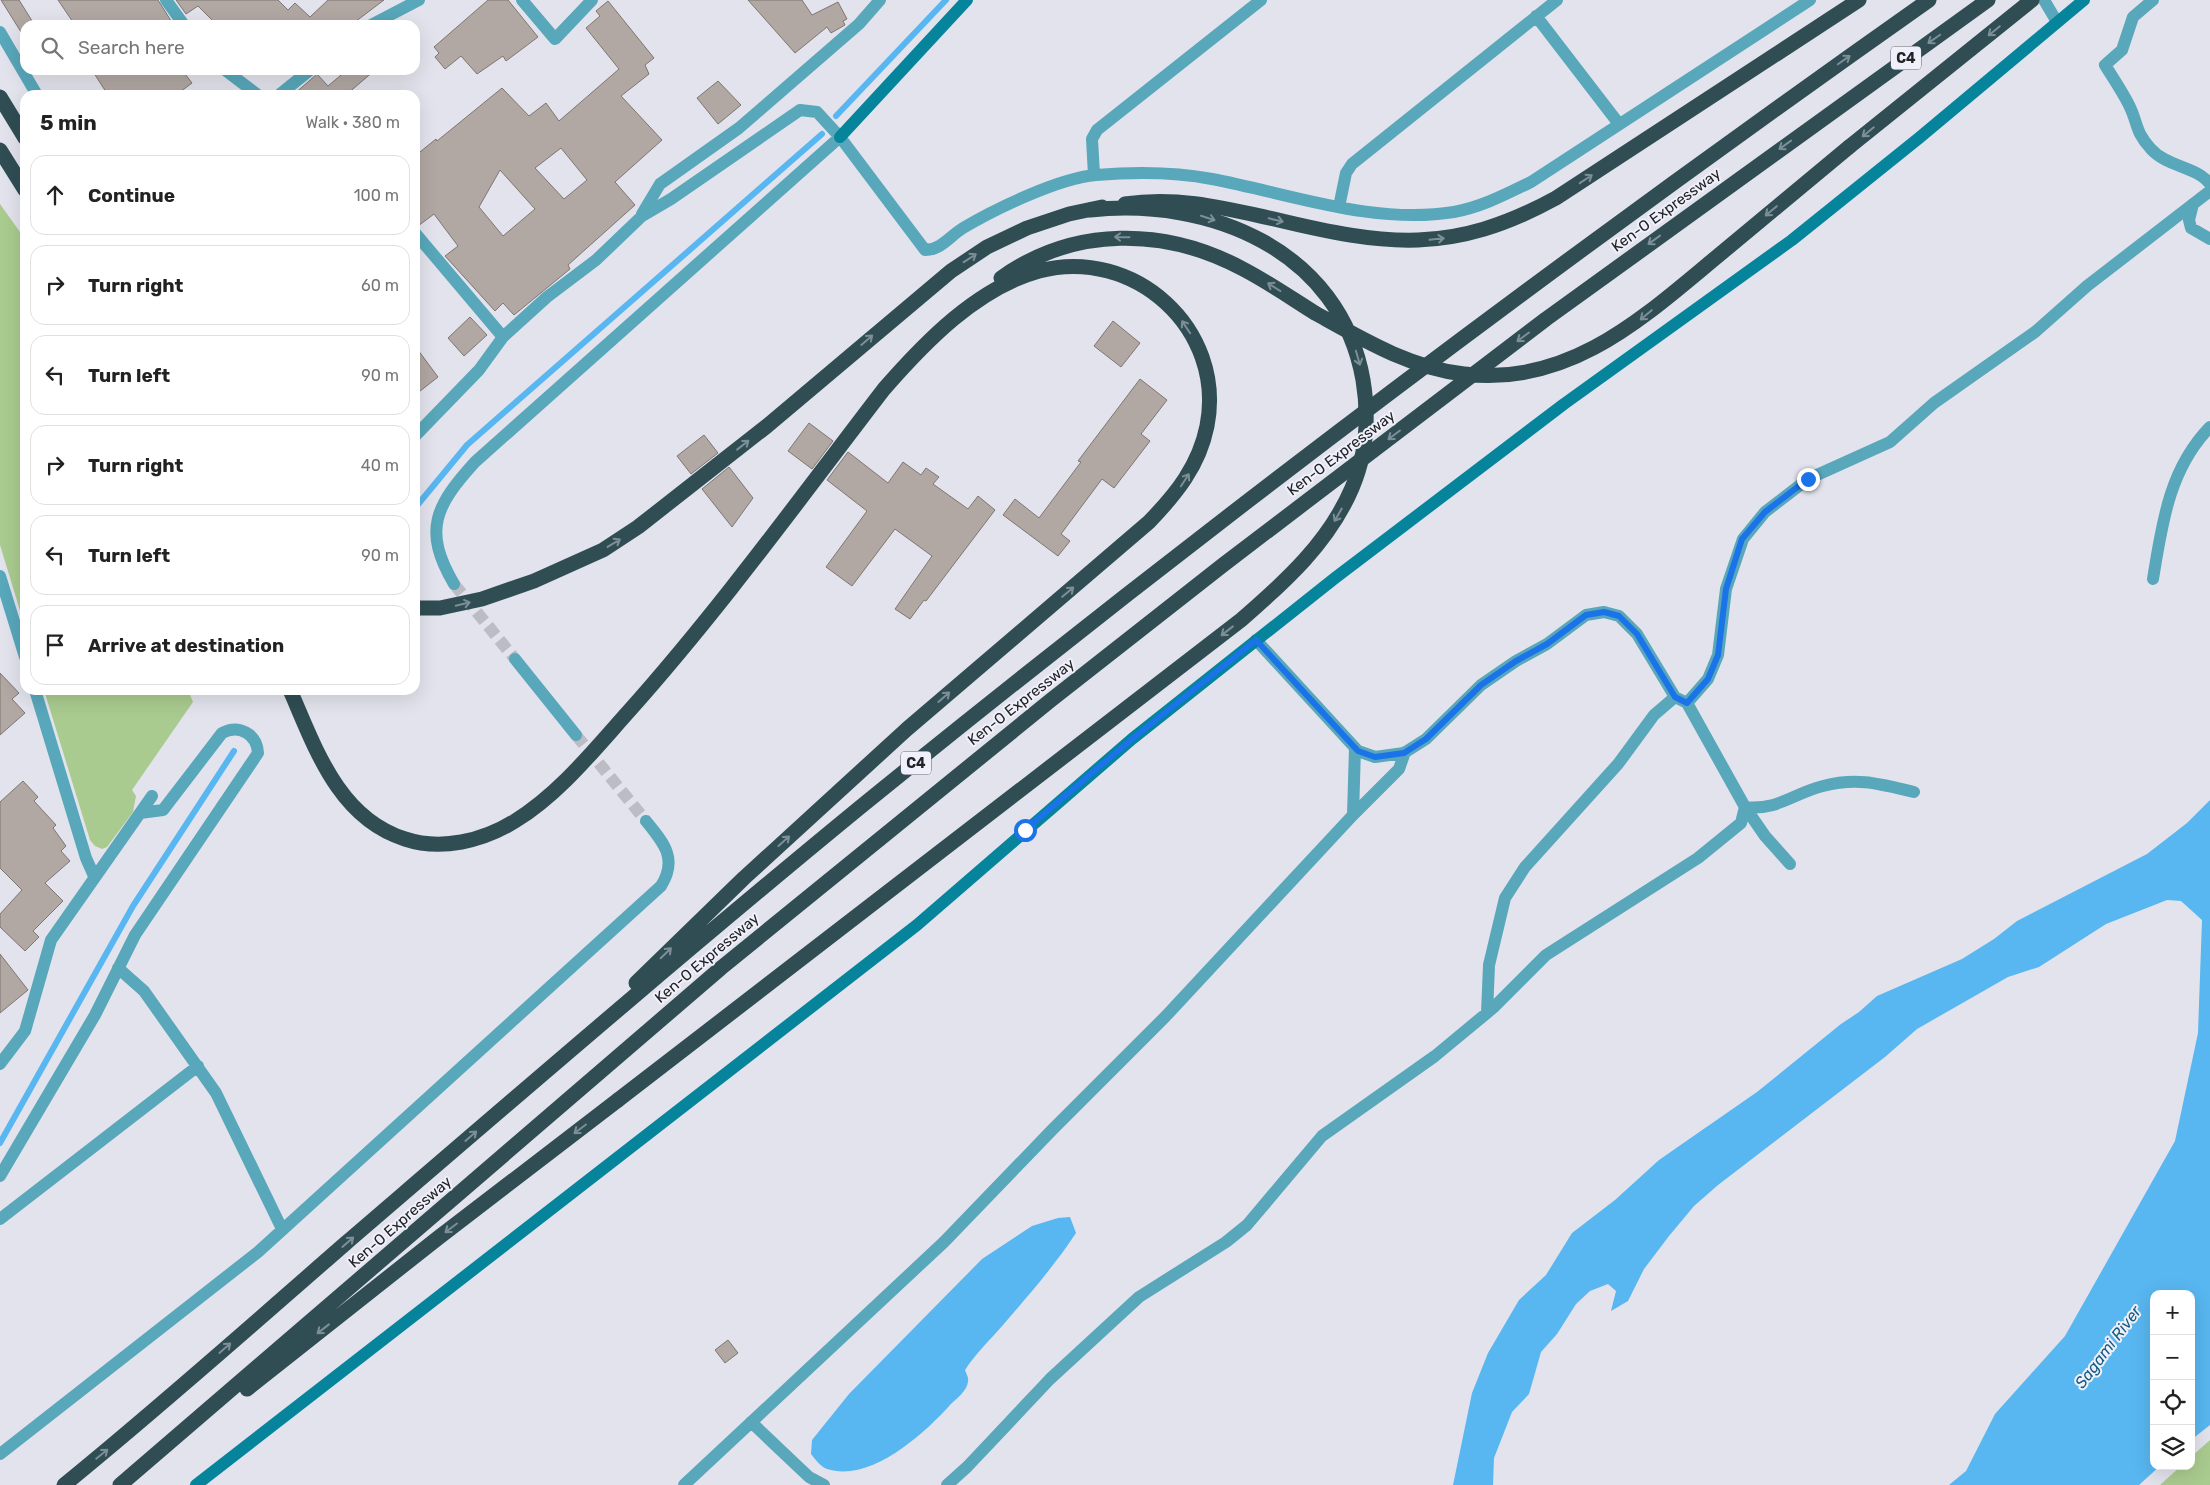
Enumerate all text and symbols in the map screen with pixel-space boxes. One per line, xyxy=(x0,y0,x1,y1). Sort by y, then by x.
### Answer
search box xyxy=(20,20,420,75)
one-way arrow xyxy=(1988,25,2001,36)
one-way arrow xyxy=(1928,33,1941,44)
icon: search xyxy=(38,34,66,62)
text: Search here xyxy=(78,36,185,59)
road number: C4 xyxy=(1891,46,1921,70)
one-way arrow xyxy=(1837,55,1851,65)
text: 5 min xyxy=(40,110,97,135)
text: Walk · 380 m xyxy=(306,113,400,132)
one-way arrow xyxy=(1861,127,1874,138)
one-way arrow xyxy=(1778,140,1792,150)
street label: Ken-O Expressway xyxy=(1608,164,1724,256)
one-way arrow xyxy=(1578,173,1592,183)
icon: ahead xyxy=(41,181,69,209)
text: Continue xyxy=(88,184,175,207)
text: 100 m xyxy=(354,186,399,205)
one-way arrow xyxy=(1765,206,1778,217)
one-way arrow xyxy=(1200,214,1216,224)
one-way arrow xyxy=(1268,216,1284,225)
one-way arrow xyxy=(1114,232,1130,242)
one-way arrow xyxy=(1429,234,1445,244)
one-way arrow xyxy=(1648,235,1661,246)
one-way arrow xyxy=(962,253,976,263)
icon: right xyxy=(41,271,69,299)
text: Turn right xyxy=(88,274,183,297)
text: 60 m xyxy=(361,276,399,295)
one-way arrow xyxy=(1267,282,1281,292)
one-way arrow xyxy=(1640,309,1653,321)
one-way arrow xyxy=(1181,320,1192,334)
one-way arrow xyxy=(1517,331,1530,342)
one-way arrow xyxy=(861,335,874,346)
one-way arrow xyxy=(1354,350,1364,366)
icon: left xyxy=(41,361,69,389)
text: Turn left xyxy=(88,364,170,387)
text: 90 m xyxy=(361,366,399,385)
street label: Ken-O Expressway xyxy=(1283,407,1399,499)
one-way arrow xyxy=(1387,430,1401,440)
one-way arrow xyxy=(736,439,749,450)
icon: right xyxy=(41,451,69,479)
text: Turn right xyxy=(88,454,183,477)
text: 40 m xyxy=(361,456,399,475)
route end xyxy=(1797,468,1820,491)
one-way arrow xyxy=(1180,473,1190,487)
one-way arrow xyxy=(1333,507,1343,521)
one-way arrow xyxy=(606,538,620,548)
icon: left xyxy=(41,541,69,569)
text: Turn left xyxy=(88,544,170,567)
text: 90 m xyxy=(361,546,399,565)
one-way arrow xyxy=(1061,587,1074,598)
one-way arrow xyxy=(455,599,471,608)
one-way arrow xyxy=(1220,625,1233,636)
icon: arrive xyxy=(41,631,69,659)
text: Arrive at destination xyxy=(88,634,284,657)
street label: Ken-O Expressway xyxy=(964,655,1078,749)
one-way arrow xyxy=(938,692,951,703)
road number: C4 xyxy=(901,751,931,774)
route start xyxy=(1014,819,1037,842)
one-way arrow xyxy=(777,835,790,847)
street label: Ken-O Expressway xyxy=(651,909,763,1007)
one-way arrow xyxy=(660,947,672,959)
one-way arrow xyxy=(574,1124,587,1135)
one-way arrow xyxy=(464,1130,477,1141)
street label: Ken-O Expressway xyxy=(345,1172,455,1272)
one-way arrow xyxy=(444,1223,458,1233)
one-way arrow xyxy=(341,1237,354,1248)
map controls xyxy=(2150,1290,2195,1470)
button: + xyxy=(2150,1290,2195,1335)
water label: Sagami River xyxy=(2071,1301,2146,1392)
one-way arrow xyxy=(317,1323,330,1334)
button: − xyxy=(2150,1335,2195,1380)
one-way arrow xyxy=(218,1343,231,1354)
button: locate xyxy=(2150,1380,2195,1425)
button: layers xyxy=(2150,1425,2195,1470)
one-way arrow xyxy=(95,1449,108,1460)

